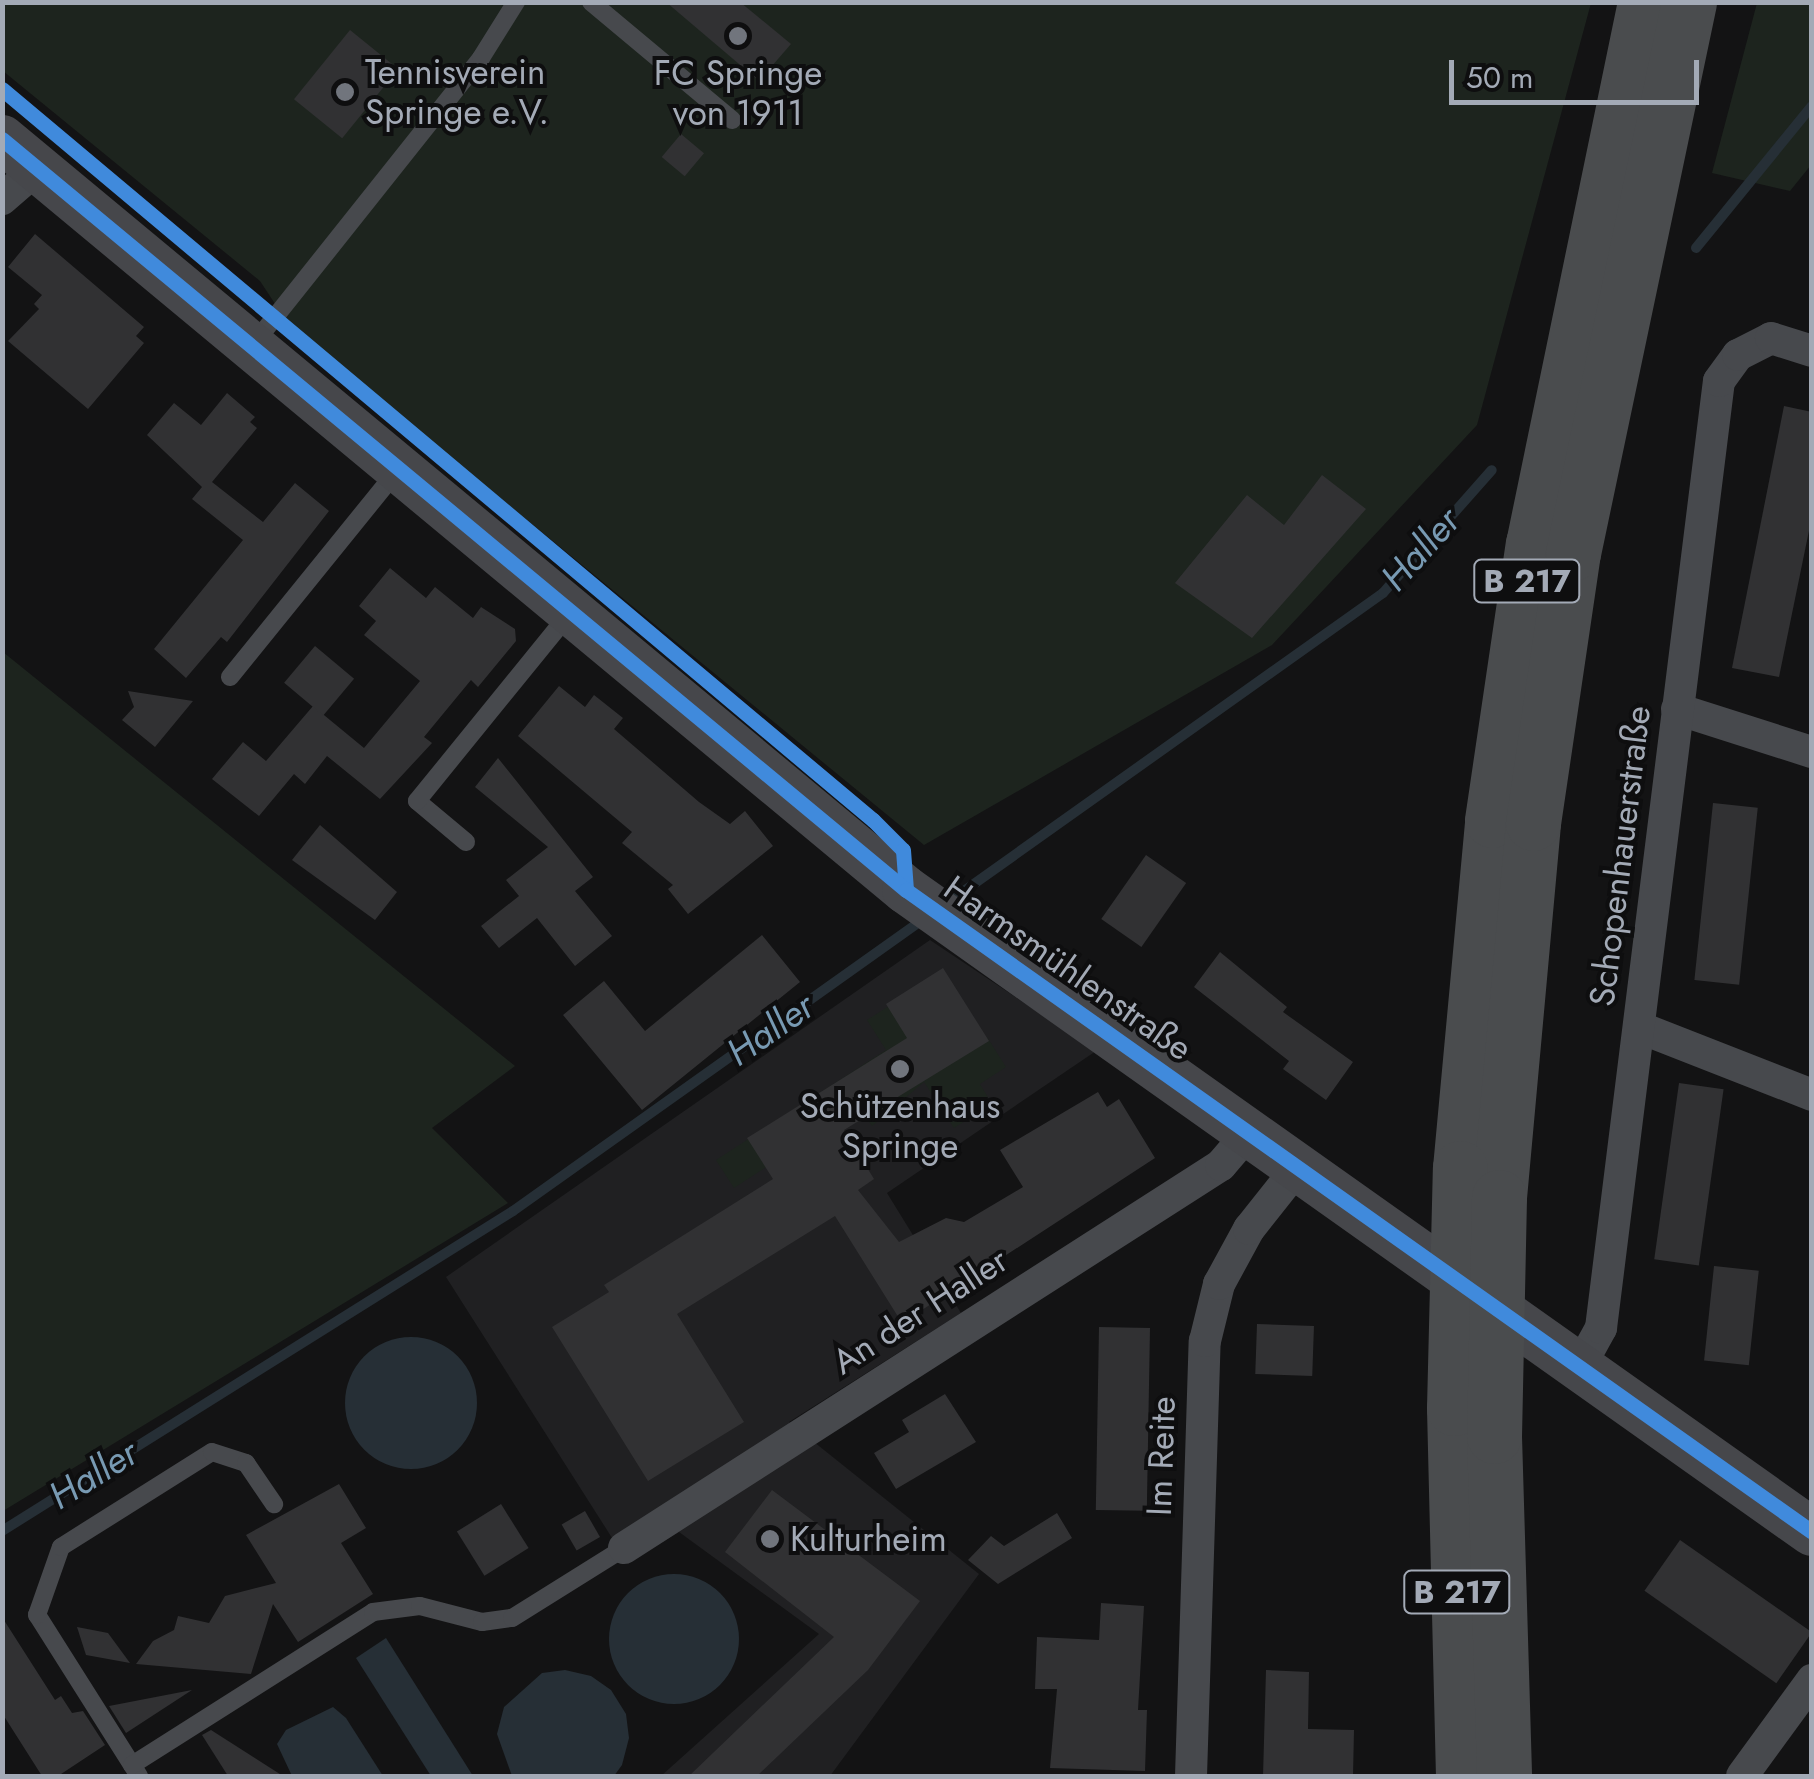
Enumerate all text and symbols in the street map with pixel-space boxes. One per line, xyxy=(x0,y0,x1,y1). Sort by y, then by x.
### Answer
marker: FC Springe von 1911 xyxy=(727,25,749,47)
scale bar xyxy=(1454,40,1704,102)
place label: Tennisverein Springe e.V. xyxy=(365,51,549,133)
place label: FC Springe von 1911 xyxy=(654,52,822,134)
text: 50 m xyxy=(1466,56,1533,99)
marker: Tennisverein Springe e.V. xyxy=(334,81,356,103)
water label: Haller xyxy=(1371,498,1469,600)
road number: B 217 xyxy=(1472,554,1582,608)
street label: Schopenhauerstraße xyxy=(1581,703,1659,1009)
street label: Harmsmühlenstraße xyxy=(936,867,1200,1069)
water label: Haller xyxy=(718,983,822,1075)
marker: Schützenhaus Springe xyxy=(889,1058,911,1080)
place label: Schützenhaus Springe xyxy=(800,1085,1000,1167)
street label: An der Haller xyxy=(825,1239,1015,1383)
street label: Im Reite xyxy=(1138,1396,1184,1516)
water label: Haller xyxy=(40,1429,146,1519)
place label: Kulturheim xyxy=(790,1518,947,1560)
marker: Kulturheim xyxy=(759,1528,781,1550)
road number: B 217 xyxy=(1402,1565,1512,1619)

